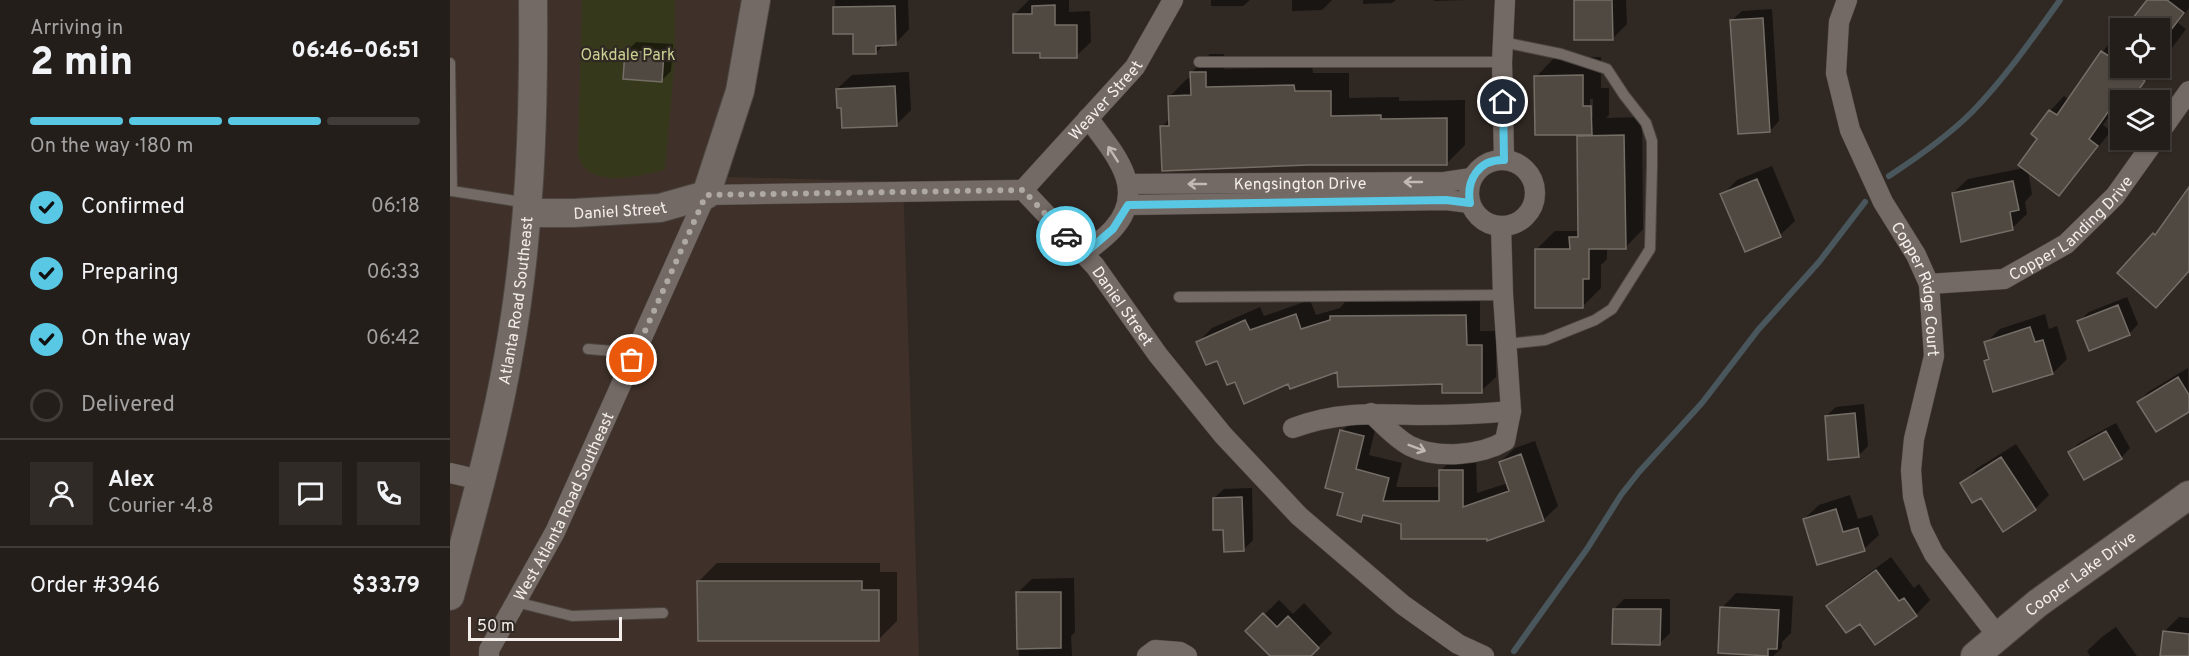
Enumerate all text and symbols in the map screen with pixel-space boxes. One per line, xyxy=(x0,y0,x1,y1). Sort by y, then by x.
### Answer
text: Arriving in xyxy=(30,16,123,42)
map controls xyxy=(2110,18,2170,150)
button: locate xyxy=(2110,18,2170,78)
text: 06:46–06:51 xyxy=(291,38,420,65)
text: 2 min xyxy=(30,40,133,89)
park label: Oakdale Park xyxy=(581,46,675,66)
street label: Weaver Street xyxy=(1065,58,1148,145)
pin xyxy=(1477,76,1528,127)
icon: home xyxy=(1486,85,1519,118)
button: layers xyxy=(2110,90,2170,150)
text: On the way · 180 m xyxy=(30,134,193,160)
one-way arrow xyxy=(1107,146,1119,162)
street label: Copper Landing Drive xyxy=(2006,173,2138,286)
street label: Kengsington Drive xyxy=(1234,174,1366,195)
one-way arrow xyxy=(1404,176,1424,188)
one-way arrow xyxy=(1188,178,1208,190)
icon: check xyxy=(30,191,63,224)
text: Confirmed xyxy=(81,194,185,221)
text: 06:18 xyxy=(371,194,420,220)
street label: Daniel Street xyxy=(573,199,669,225)
courier xyxy=(1036,206,1096,266)
street label: Atlanta Road Southeast xyxy=(495,216,538,387)
street label: Copper Ridge Court xyxy=(1886,218,1942,357)
icon: car xyxy=(1050,220,1083,253)
icon: check xyxy=(30,257,63,290)
text: Preparing xyxy=(81,260,179,287)
text: 06:33 xyxy=(367,260,420,286)
street label: Daniel Street xyxy=(1087,263,1157,351)
icon: check xyxy=(30,323,63,356)
text: On the way xyxy=(81,326,191,353)
text: 06:42 xyxy=(366,326,420,352)
pin xyxy=(606,334,657,385)
icon: bag xyxy=(615,343,648,376)
text: Delivered xyxy=(81,392,175,419)
street label: West Atlanta Road Southeast xyxy=(510,410,619,605)
one-way arrow xyxy=(1407,443,1426,454)
button: person xyxy=(30,462,93,525)
button: chat xyxy=(279,462,342,525)
button: phone xyxy=(357,462,420,525)
text: Alex xyxy=(108,467,155,494)
text: Courier · 4.8 xyxy=(108,494,214,520)
street label: Cooper Lake Drive xyxy=(2022,528,2141,622)
text: Order #3946 xyxy=(30,573,160,600)
text: $33.79 xyxy=(352,573,420,600)
scale bar xyxy=(468,614,622,642)
text: 50 m xyxy=(477,617,515,637)

